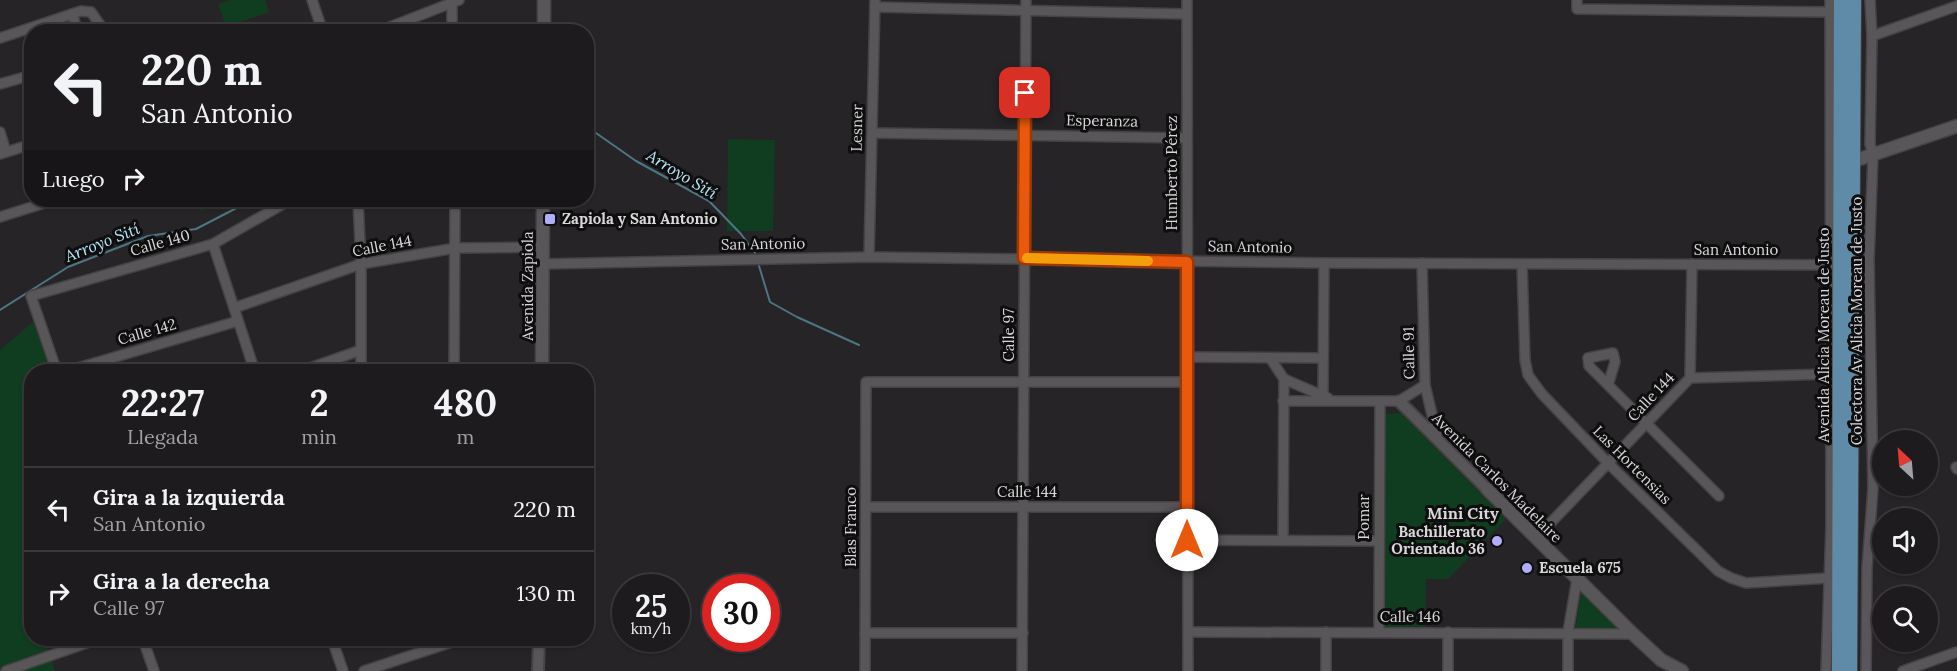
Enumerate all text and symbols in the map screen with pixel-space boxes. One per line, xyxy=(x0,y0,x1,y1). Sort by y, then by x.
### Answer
text: 220 m xyxy=(141,43,262,97)
icon: left xyxy=(42,48,120,126)
pin xyxy=(999,67,1050,118)
icon: arrive xyxy=(1008,76,1041,109)
text: San Antonio xyxy=(141,96,293,130)
street label: Lesner xyxy=(847,104,866,152)
street label: Esperanza xyxy=(1066,110,1138,131)
street label: Humberto Pérez xyxy=(1162,115,1181,231)
water label: Arroyo Sití xyxy=(642,145,721,203)
icon: right xyxy=(117,162,150,195)
text: Luego xyxy=(42,165,105,193)
street label: Colectora Av Alicia Moreau de Justo xyxy=(1847,196,1866,445)
place label: Zapiola y San Antonio xyxy=(562,209,718,228)
marker: Zapiola y San Antonio xyxy=(543,212,557,226)
water label: Arroyo Sití xyxy=(61,218,142,266)
street label: Calle 140 xyxy=(128,225,192,260)
street label: Avenida Alicia Moreau de Justo xyxy=(1814,227,1833,443)
street label: Calle 144 xyxy=(351,230,413,261)
street label: Avenida Zapiola xyxy=(518,231,537,342)
street label: San Antonio xyxy=(721,233,806,254)
street label: San Antonio xyxy=(1208,236,1293,257)
street label: San Antonio xyxy=(1694,240,1778,259)
street label: Calle 97 xyxy=(999,308,1018,362)
street label: Calle 142 xyxy=(115,314,178,349)
street label: Calle 91 xyxy=(1399,327,1418,379)
street label: Calle 144 xyxy=(1623,368,1678,425)
text: 22:27 xyxy=(121,380,204,426)
text: 2 xyxy=(310,380,329,426)
text: 480 xyxy=(434,380,497,426)
street label: Avenida Carlos Madelaire xyxy=(1428,408,1566,547)
street label: Las Hortensias xyxy=(1589,421,1676,508)
text: Llegada xyxy=(127,424,198,449)
text: min xyxy=(301,424,337,449)
text: m xyxy=(457,424,474,449)
north arrow xyxy=(1872,430,1938,496)
map controls xyxy=(1872,430,1938,652)
street label: Calle 144 xyxy=(997,482,1057,501)
text: Gira a la izquierda xyxy=(93,483,285,511)
street label: Blas Franco xyxy=(841,487,860,567)
icon: left xyxy=(42,493,75,526)
street label: Pomar xyxy=(1354,494,1373,540)
text: 220 m xyxy=(513,495,576,523)
district label: Mini City xyxy=(1427,503,1499,523)
position arrow xyxy=(1155,508,1219,572)
button: sound xyxy=(1872,508,1938,574)
text: San Antonio xyxy=(93,511,205,536)
place label: Bachillerato Orientado 36 xyxy=(1391,522,1486,558)
marker: Bachillerato Orientado 36 xyxy=(1490,534,1504,548)
place label: Escuela 675 xyxy=(1539,558,1621,577)
marker: Escuela 675 xyxy=(1520,561,1534,575)
text: Gira a la derecha xyxy=(93,567,270,595)
speed limit sign: 30 xyxy=(702,574,780,652)
icon: right xyxy=(42,577,75,610)
text: 130 m xyxy=(517,579,576,607)
button: search xyxy=(1872,586,1938,652)
text: 25 xyxy=(635,587,667,625)
text: Calle 97 xyxy=(93,595,165,620)
street label: Calle 146 xyxy=(1380,607,1440,626)
text: km/h xyxy=(631,619,671,638)

